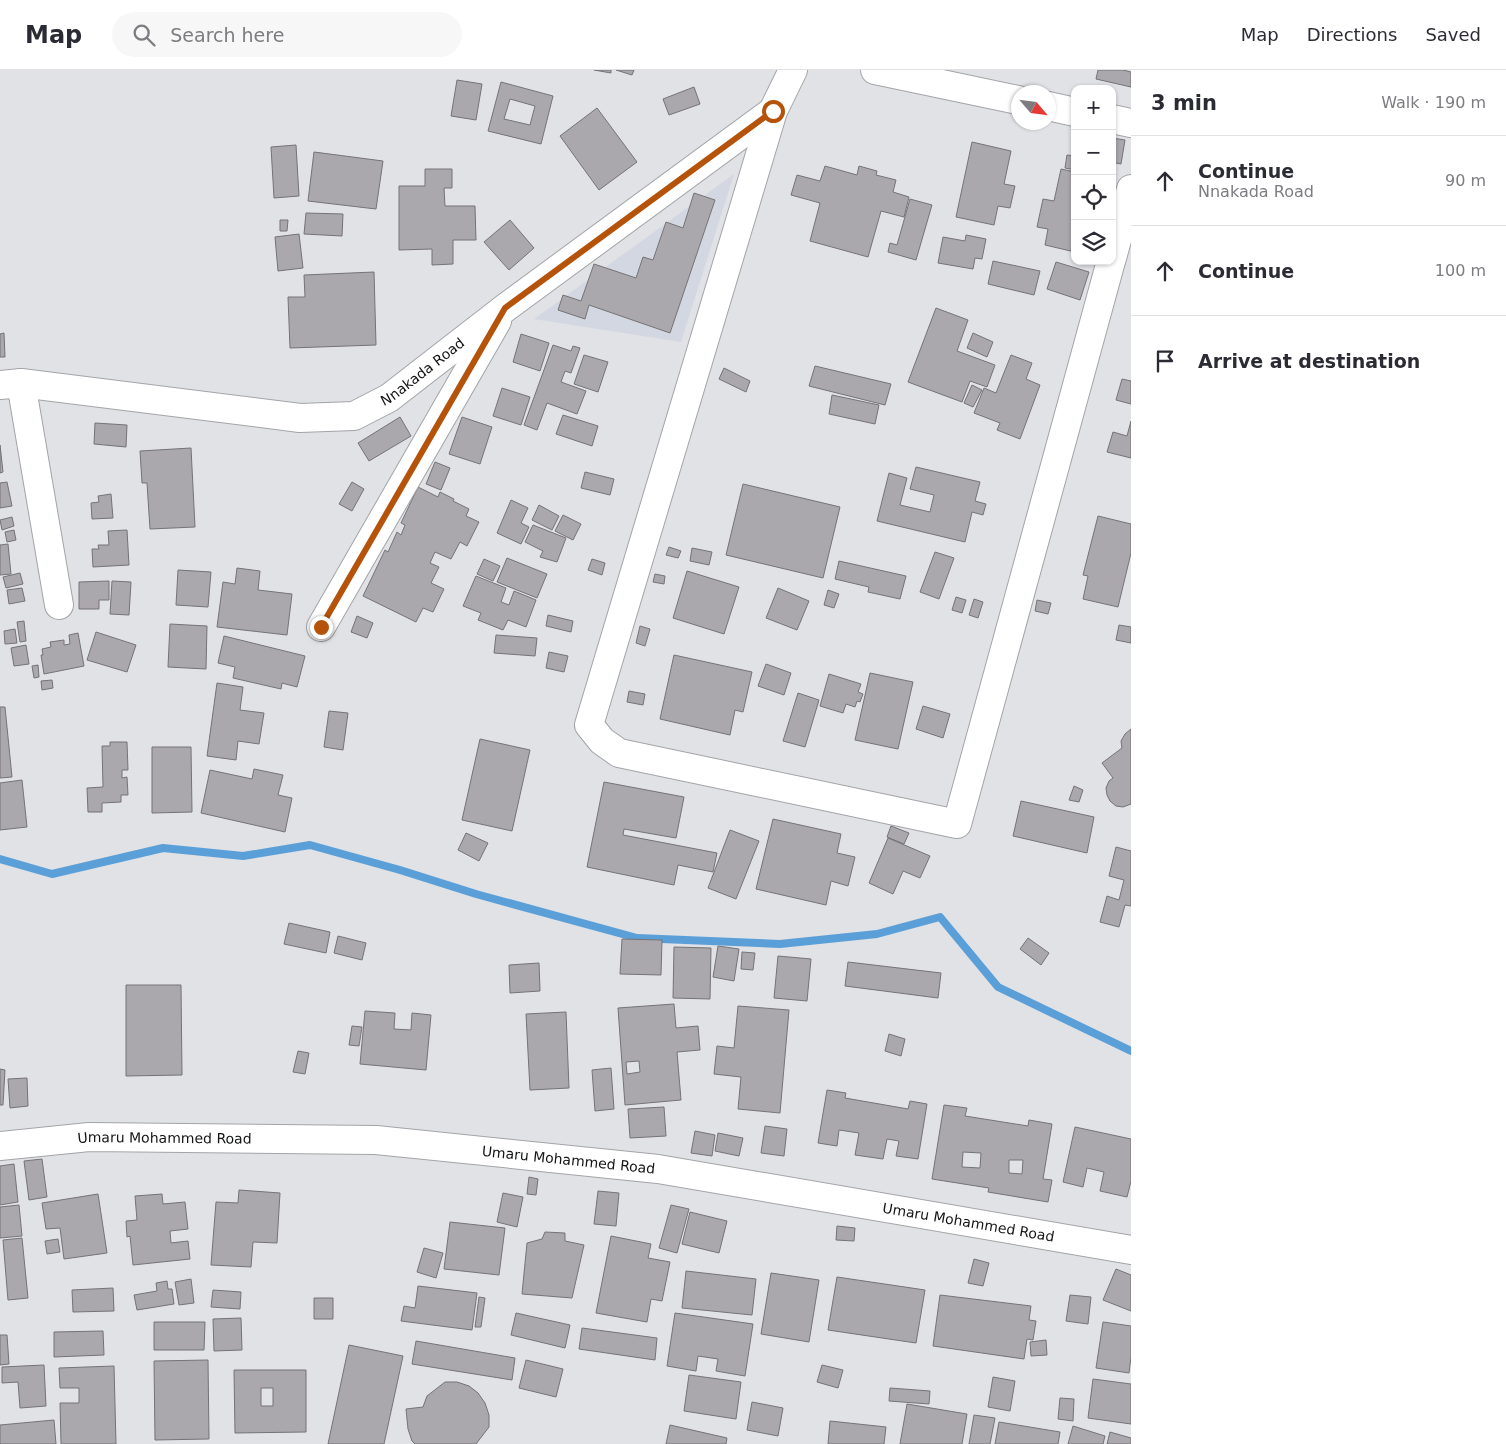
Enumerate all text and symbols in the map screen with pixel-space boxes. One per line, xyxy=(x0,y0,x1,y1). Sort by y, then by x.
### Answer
search box xyxy=(112,12,462,57)
text: Map xyxy=(25,21,82,49)
icon: search xyxy=(130,21,158,49)
text: Search here xyxy=(170,24,284,46)
text: Map xyxy=(1241,24,1279,45)
text: Directions xyxy=(1307,24,1397,45)
text: Saved xyxy=(1425,24,1481,45)
north arrow xyxy=(1011,85,1056,130)
map controls xyxy=(1071,85,1116,265)
button: + xyxy=(1071,85,1116,130)
text: 3 min xyxy=(1151,91,1217,115)
text: Walk · 190 m xyxy=(1381,93,1486,112)
route start xyxy=(762,100,785,123)
button: − xyxy=(1071,130,1116,175)
text: Continue xyxy=(1198,160,1294,182)
icon: ahead xyxy=(1151,167,1179,195)
text: 90 m xyxy=(1445,171,1486,190)
button: locate xyxy=(1071,175,1116,220)
text: Nnakada Road xyxy=(1198,182,1314,201)
button: layers xyxy=(1071,220,1116,265)
icon: ahead xyxy=(1151,257,1179,285)
text: Continue xyxy=(1198,260,1294,282)
text: 100 m xyxy=(1435,261,1486,280)
street label: Nnakada Road xyxy=(378,335,467,409)
icon: arrive xyxy=(1151,347,1179,375)
text: Arrive at destination xyxy=(1198,350,1420,372)
route end xyxy=(310,616,333,639)
street label: Umaru Mohammed Road xyxy=(77,1129,252,1147)
street label: Umaru Mohammed Road xyxy=(481,1143,656,1177)
street label: Umaru Mohammed Road xyxy=(881,1200,1056,1245)

